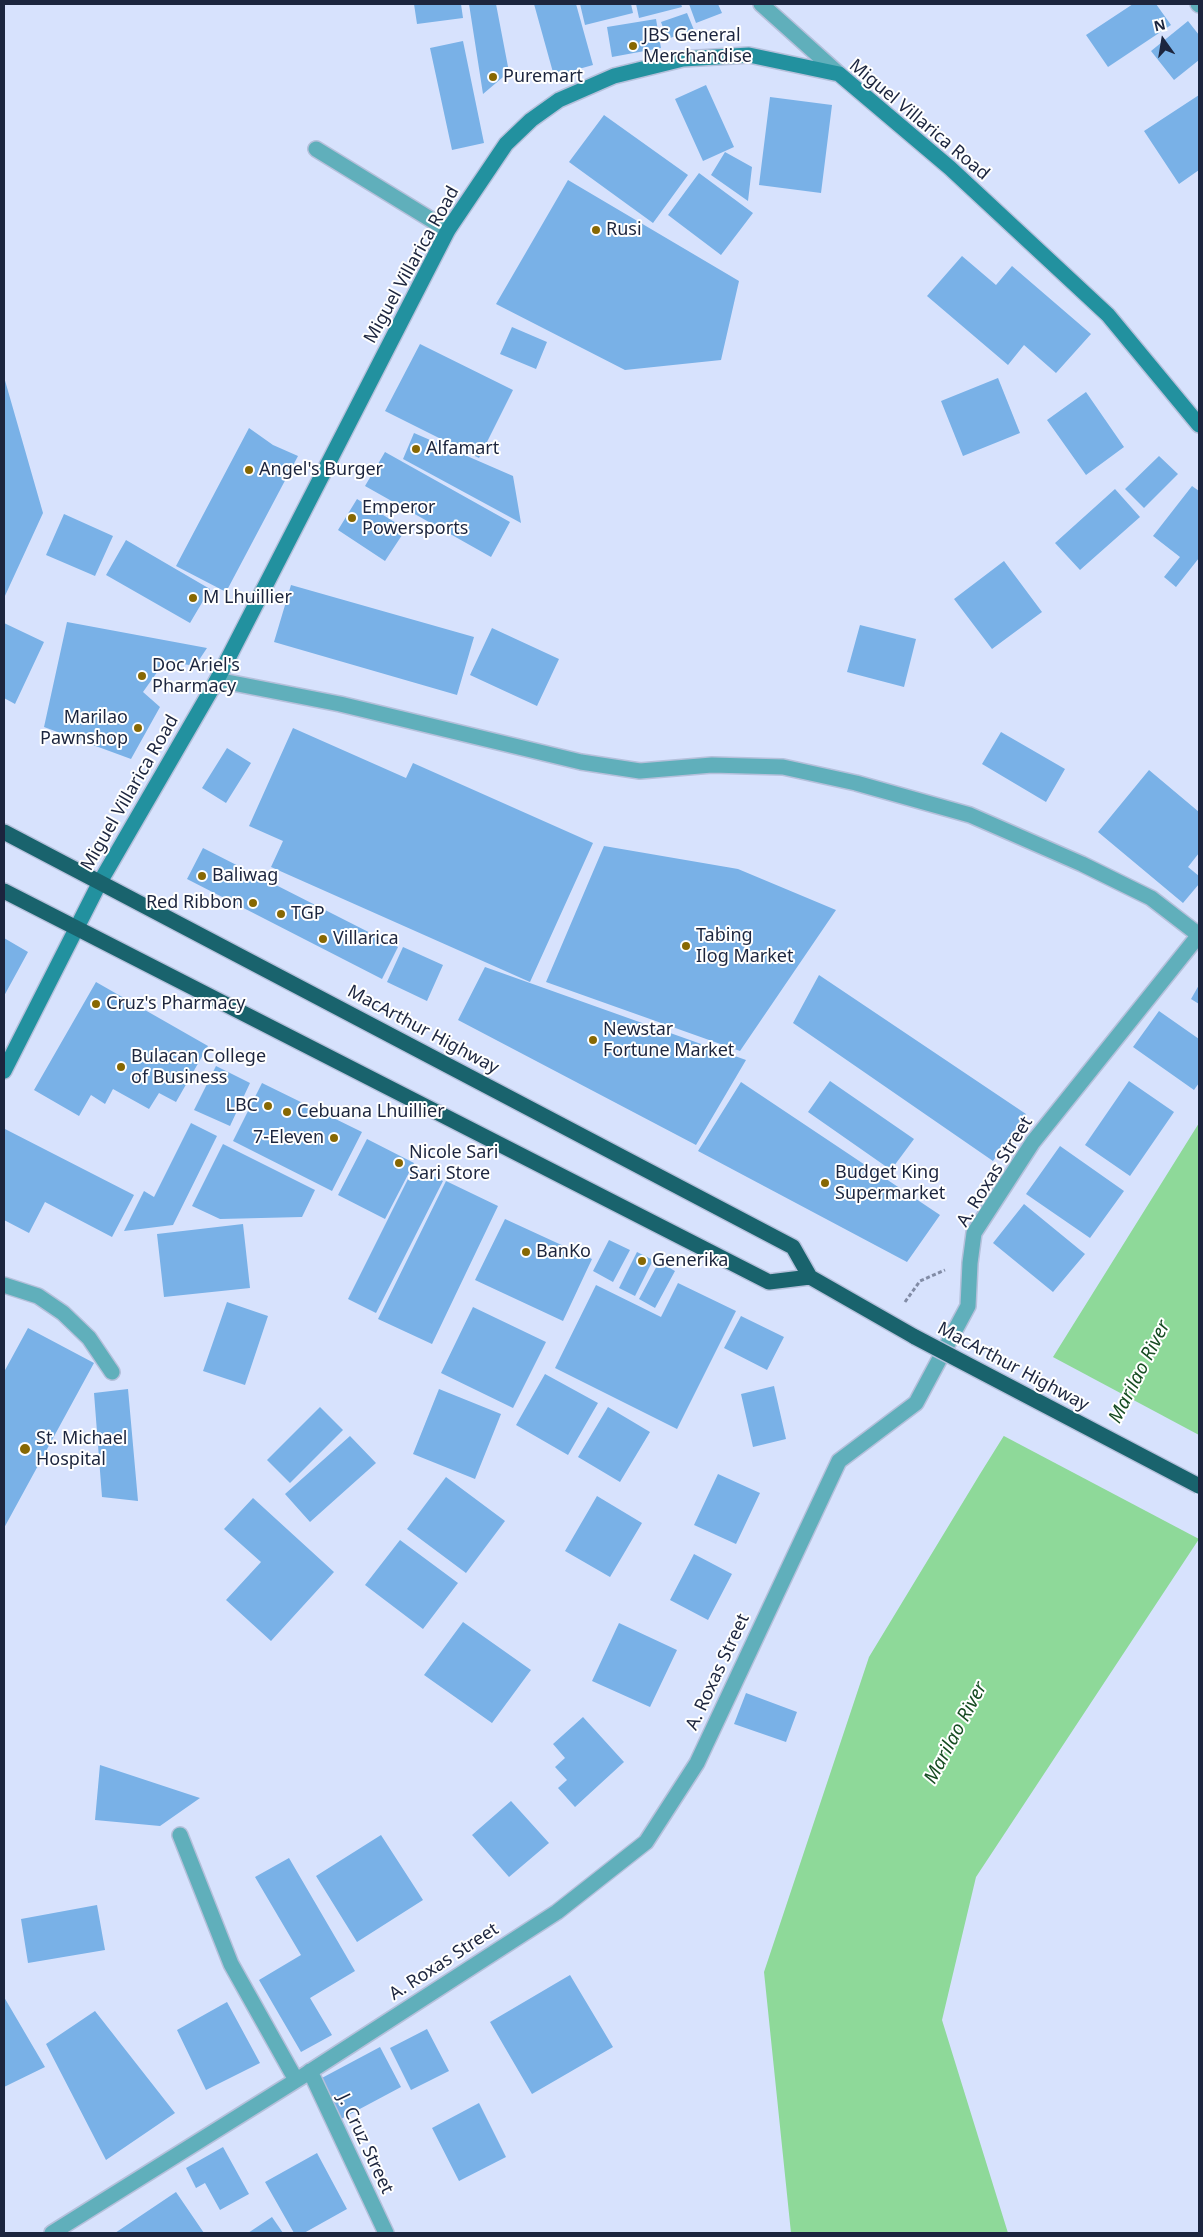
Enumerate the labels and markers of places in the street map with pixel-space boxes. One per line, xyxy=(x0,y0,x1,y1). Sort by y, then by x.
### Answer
place label: JBS General Merchandise xyxy=(643,25,752,68)
marker: JBS General Merchandise xyxy=(627,40,639,52)
place label: Puremart xyxy=(503,66,583,88)
marker: Puremart xyxy=(487,71,499,83)
place label: Rusi xyxy=(606,219,642,241)
marker: Rusi xyxy=(590,224,602,236)
place label: Alfamart xyxy=(426,438,499,460)
marker: Alfamart xyxy=(410,443,422,455)
place label: Angel's Burger xyxy=(259,459,383,481)
marker: Angel's Burger xyxy=(243,464,255,476)
place label: Emperor Powersports xyxy=(362,497,468,540)
marker: Emperor Powersports xyxy=(346,512,358,524)
place label: M Lhuillier xyxy=(203,587,292,609)
marker: M Lhuillier xyxy=(187,592,199,604)
place label: Doc Ariel's Pharmacy xyxy=(152,655,240,698)
marker: Doc Ariel's Pharmacy xyxy=(136,670,148,682)
place label: Marilao Pawnshop xyxy=(40,707,128,750)
marker: Marilao Pawnshop xyxy=(132,722,144,734)
place label: Baliwag xyxy=(212,865,278,887)
marker: Baliwag xyxy=(196,870,208,882)
place label: Red Ribbon xyxy=(146,892,243,914)
marker: Red Ribbon xyxy=(247,897,259,909)
place label: TGP xyxy=(291,903,325,925)
marker: TGP xyxy=(275,908,287,920)
place label: Tabing Ilog Market xyxy=(696,925,794,968)
place label: Villarica xyxy=(333,928,399,950)
marker: Villarica xyxy=(317,933,329,945)
marker: Tabing Ilog Market xyxy=(680,940,692,952)
place label: Cruz's Pharmacy xyxy=(106,993,245,1015)
marker: Cruz's Pharmacy xyxy=(90,998,102,1010)
place label: Newstar Fortune Market xyxy=(603,1019,734,1062)
marker: Newstar Fortune Market xyxy=(587,1034,599,1046)
place label: Bulacan College of Business xyxy=(131,1046,266,1088)
marker: Bulacan College of Business xyxy=(115,1061,127,1073)
place label: LBC xyxy=(225,1095,258,1117)
marker: LBC xyxy=(262,1100,274,1112)
place label: Cebuana Lhuillier xyxy=(297,1101,445,1123)
marker: Cebuana Lhuillier xyxy=(281,1106,293,1118)
place label: 7-Eleven xyxy=(253,1127,324,1149)
marker: 7-Eleven xyxy=(328,1132,340,1144)
place label: Nicole Sari Sari Store xyxy=(409,1142,498,1184)
marker: Nicole Sari Sari Store xyxy=(393,1157,405,1169)
place label: Budget King Supermarket xyxy=(835,1162,945,1204)
marker: Budget King Supermarket xyxy=(819,1177,831,1189)
place label: BanKo xyxy=(536,1241,591,1263)
marker: BanKo xyxy=(520,1246,532,1258)
place label: Generika xyxy=(652,1250,728,1272)
marker: Generika xyxy=(636,1255,648,1267)
place label: St. Michael Hospital xyxy=(36,1428,128,1470)
marker: St. Michael Hospital xyxy=(18,1442,32,1456)

